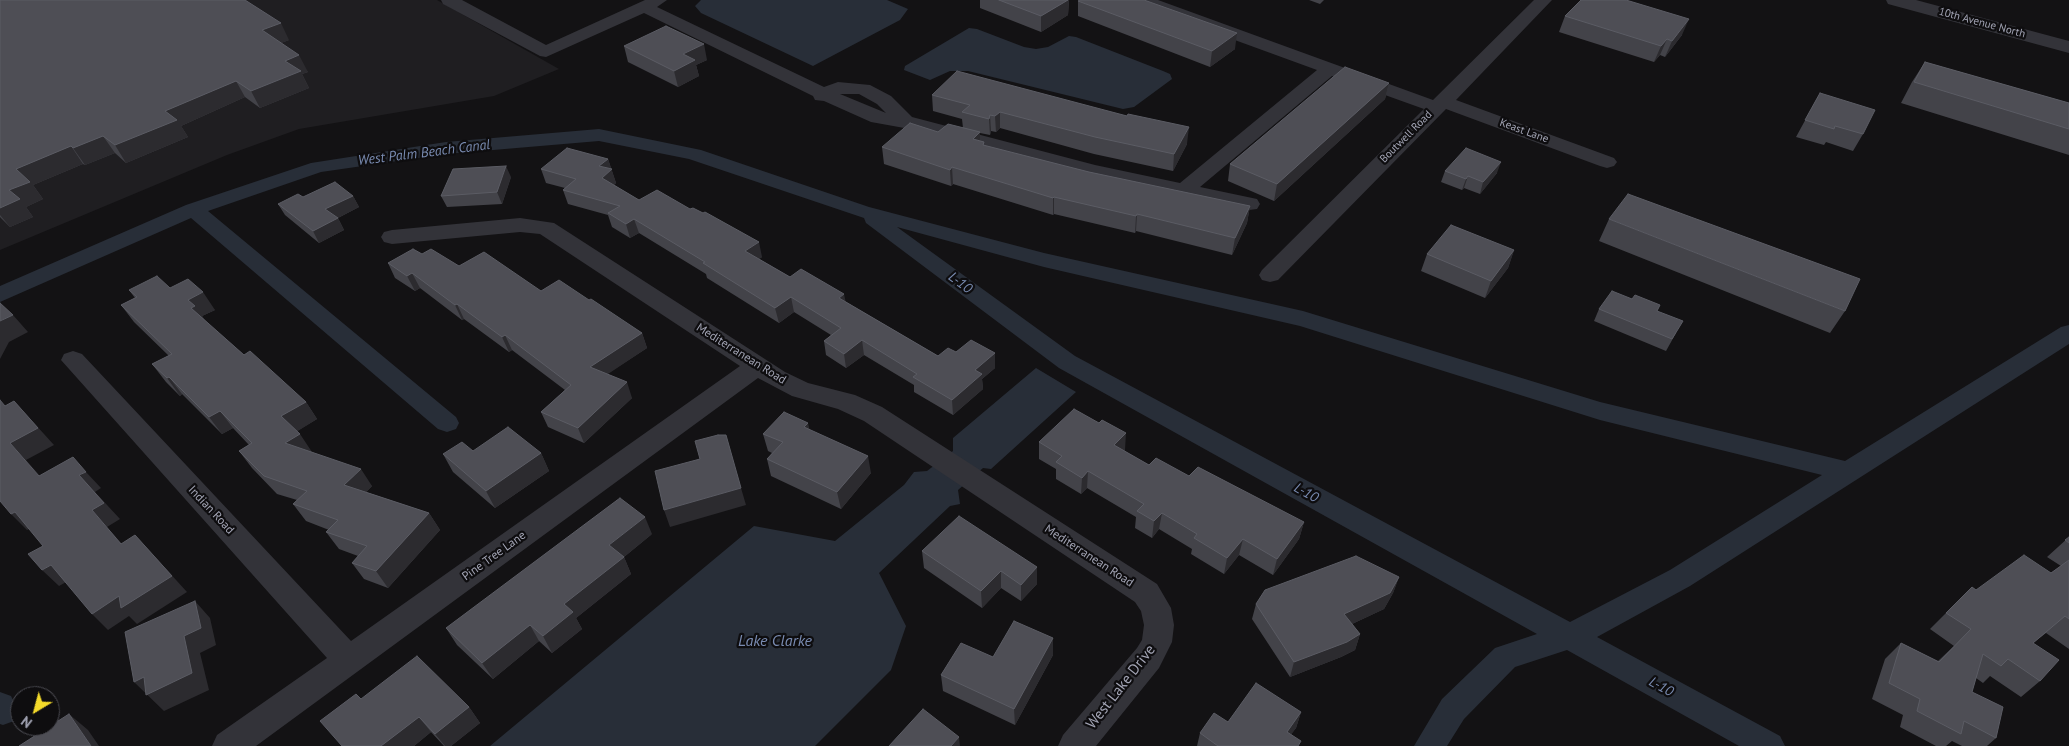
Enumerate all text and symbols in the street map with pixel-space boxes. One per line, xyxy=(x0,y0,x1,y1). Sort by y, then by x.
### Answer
street label: 10th Avenue North xyxy=(1937,5,2027,41)
street label: Boutwell Road xyxy=(1377,108,1435,166)
street label: Keast Lane xyxy=(1498,116,1550,146)
water label: West Palm Beach Canal xyxy=(357,137,491,169)
water label: L-10 xyxy=(945,269,975,297)
street label: Mediterranean Road xyxy=(693,321,789,387)
water label: L-10 xyxy=(1291,480,1321,506)
street label: Indian Road xyxy=(185,483,237,537)
street label: Mediterranean Road xyxy=(1042,522,1136,590)
street label: Pine Tree Lane xyxy=(459,528,529,584)
water label: Lake Clarke xyxy=(738,631,812,651)
street label: West Lake Drive xyxy=(1083,641,1159,733)
water label: L-10 xyxy=(1646,674,1676,700)
north arrow xyxy=(10,686,60,736)
text: N xyxy=(17,712,36,732)

